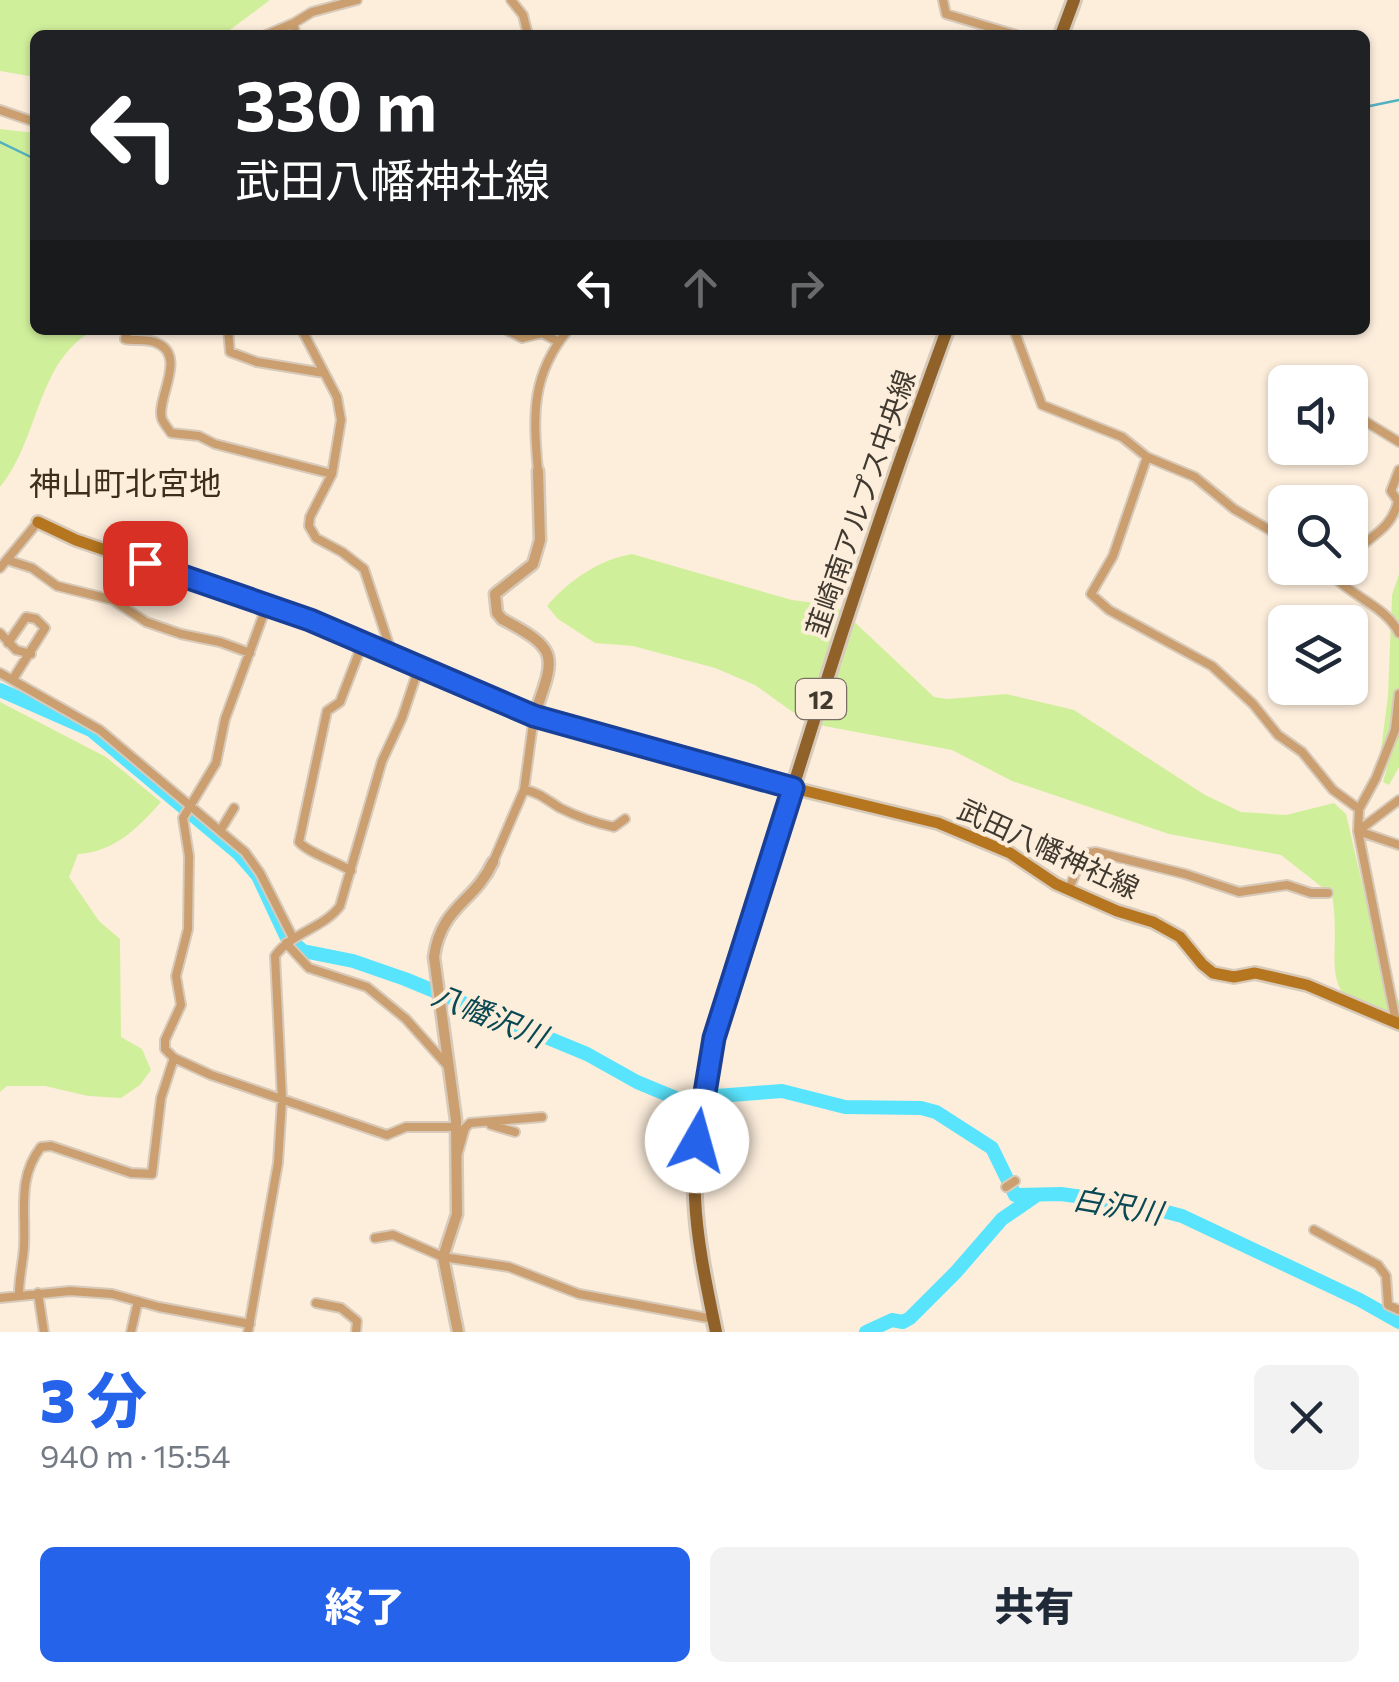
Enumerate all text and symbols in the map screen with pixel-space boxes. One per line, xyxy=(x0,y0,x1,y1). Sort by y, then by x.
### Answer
text: 330 m xyxy=(235,60,437,145)
icon: left xyxy=(70,70,200,200)
text: 武田八幡神社線 xyxy=(235,151,550,206)
icon: left xyxy=(568,260,623,315)
icon: ahead xyxy=(673,260,728,315)
icon: right xyxy=(778,260,833,315)
street label: 韮崎南アルプス中央線 xyxy=(798,365,922,641)
map controls xyxy=(1268,365,1368,705)
button: sound xyxy=(1268,365,1368,465)
district label: 神山町北宮地 xyxy=(29,462,221,502)
button: search xyxy=(1268,485,1368,585)
pin xyxy=(103,521,188,606)
icon: arrive xyxy=(118,536,173,591)
button: layers xyxy=(1268,605,1368,705)
road number: 12 xyxy=(796,679,846,719)
street label: 武田八幡神社線 xyxy=(953,791,1145,905)
water label: 八幡沢川 xyxy=(427,974,555,1055)
position arrow xyxy=(645,1089,749,1193)
water label: 白沢川 xyxy=(1070,1178,1168,1231)
text: 3 分 xyxy=(40,1361,147,1434)
button: close xyxy=(1254,1365,1359,1470)
text: 940 m · 15:54 xyxy=(40,1435,231,1475)
button: 終了 xyxy=(40,1547,690,1662)
button: 共有 xyxy=(710,1547,1359,1662)

